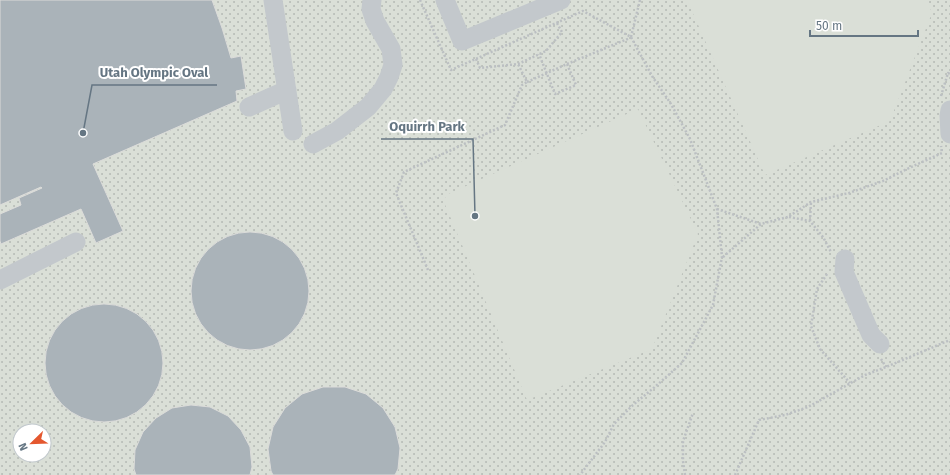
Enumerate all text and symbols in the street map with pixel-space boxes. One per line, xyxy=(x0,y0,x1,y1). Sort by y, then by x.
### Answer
scale bar xyxy=(810,12,918,38)
text: 50 m xyxy=(816,19,842,33)
callout: Utah Olympic Oval xyxy=(92,60,217,85)
text: Utah Olympic Oval xyxy=(100,65,208,80)
callout: Oquirrh Park xyxy=(381,114,473,139)
text: Oquirrh Park xyxy=(389,119,466,134)
north arrow xyxy=(12,423,52,463)
text: N xyxy=(16,441,31,453)

